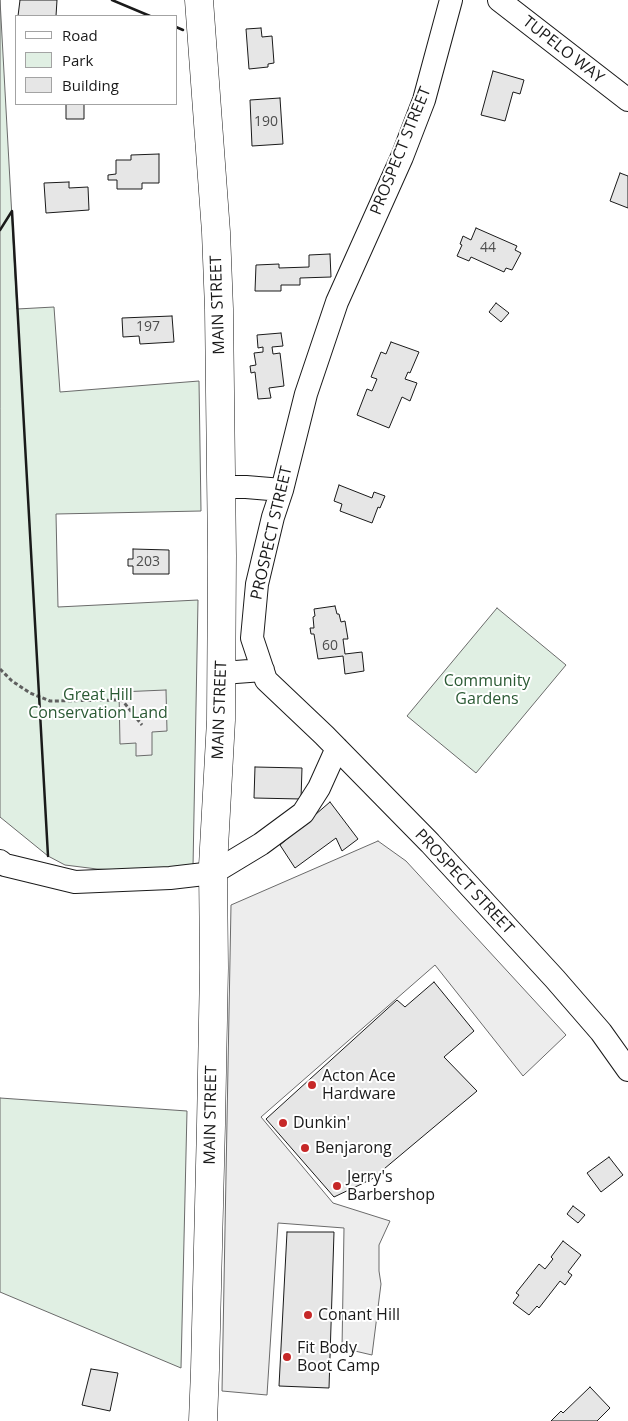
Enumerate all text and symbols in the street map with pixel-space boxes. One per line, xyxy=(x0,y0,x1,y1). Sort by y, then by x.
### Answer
street label: TUPELO WAY xyxy=(519,12,607,88)
legend xyxy=(15,15,178,105)
text: Road xyxy=(62,25,98,45)
text: Park xyxy=(62,50,93,70)
text: Building xyxy=(62,75,119,95)
street label: PROSPECT STREET xyxy=(367,84,435,218)
house number: 190 xyxy=(254,114,278,130)
house number: 44 xyxy=(480,240,496,256)
street label: MAIN STREET xyxy=(207,255,229,355)
house number: 197 xyxy=(136,319,160,335)
street label: PROSPECT STREET xyxy=(247,464,297,602)
house number: 203 xyxy=(136,554,160,570)
house number: 60 xyxy=(322,638,338,654)
street label: MAIN STREET xyxy=(209,660,231,760)
park label: Community Gardens xyxy=(444,671,530,709)
park label: Great Hill Conservation Land xyxy=(28,685,168,723)
street label: PROSPECT STREET xyxy=(410,826,518,938)
street label: MAIN STREET xyxy=(201,1065,221,1165)
place label: Acton Ace Hardware xyxy=(322,1066,396,1104)
marker: Acton Ace Hardware xyxy=(306,1079,318,1091)
place label: Dunkin' xyxy=(293,1113,350,1133)
marker: Dunkin' xyxy=(277,1117,289,1129)
place label: Benjarong xyxy=(315,1138,392,1158)
marker: Benjarong xyxy=(299,1142,311,1154)
place label: Jerry's Barbershop xyxy=(347,1167,435,1205)
marker: Jerry's Barbershop xyxy=(331,1180,343,1192)
place label: Conant Hill xyxy=(318,1305,400,1325)
marker: Conant Hill xyxy=(302,1309,314,1321)
place label: Fit Body Boot Camp xyxy=(297,1338,380,1376)
marker: Fit Body Boot Camp xyxy=(281,1351,293,1363)

